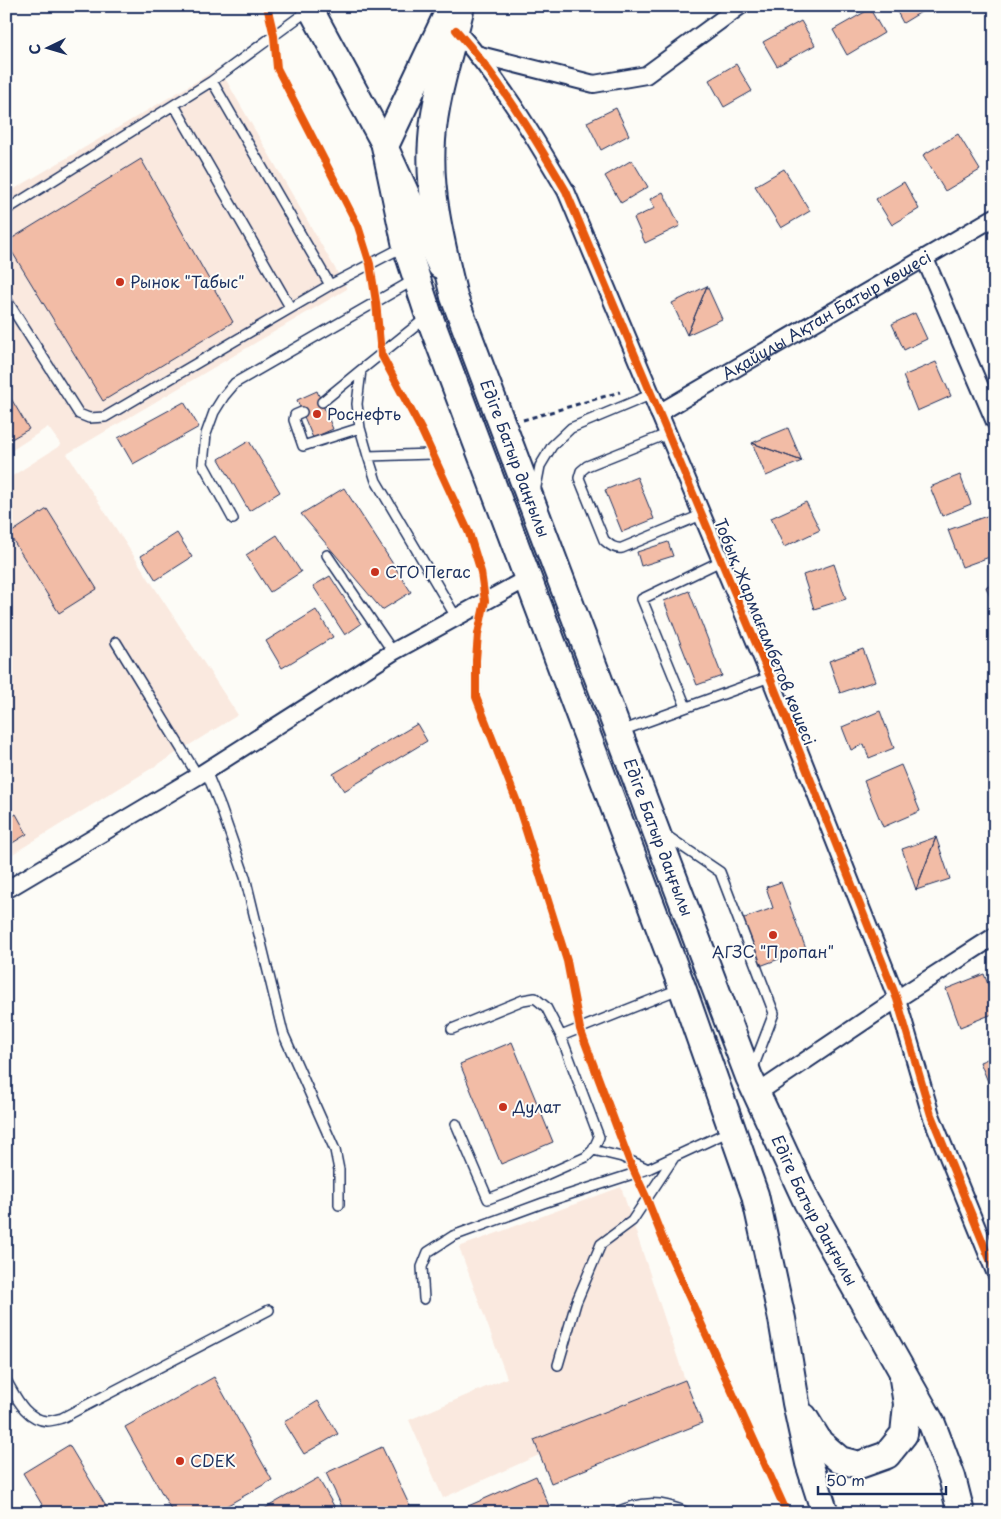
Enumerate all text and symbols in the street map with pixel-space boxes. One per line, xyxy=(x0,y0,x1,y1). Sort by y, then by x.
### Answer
north arrow xyxy=(22,22,72,72)
text: С xyxy=(24,43,45,55)
street label: Ақайұлы Ақтан Батыр көшесі xyxy=(717,244,935,385)
place label: Рынок "Табыс" xyxy=(130,269,245,293)
marker: Рынок "Табыс" xyxy=(114,276,126,288)
street label: Едіге Батыр даңғылы xyxy=(475,376,557,540)
place label: Роснефть xyxy=(327,401,401,425)
marker: Роснефть xyxy=(311,408,323,420)
street label: Тобық Жармағамбетов көшесі xyxy=(709,514,823,749)
place label: СТО Пегас xyxy=(385,559,471,583)
marker: СТО Пегас xyxy=(369,566,381,578)
street label: Едіге Батыр даңғылы xyxy=(618,754,700,919)
marker: АГЗС "Пропан" xyxy=(767,929,779,941)
place label: АГЗС "Пропан" xyxy=(712,939,834,963)
place label: Дулат xyxy=(512,1094,561,1118)
marker: Дулат xyxy=(497,1101,509,1113)
street label: Едіге Батыр даңғылы xyxy=(766,1131,865,1290)
place label: CDEK xyxy=(190,1448,236,1472)
marker: CDEK xyxy=(174,1455,186,1467)
scale bar xyxy=(818,1464,946,1496)
text: 50 m xyxy=(826,1468,865,1491)

